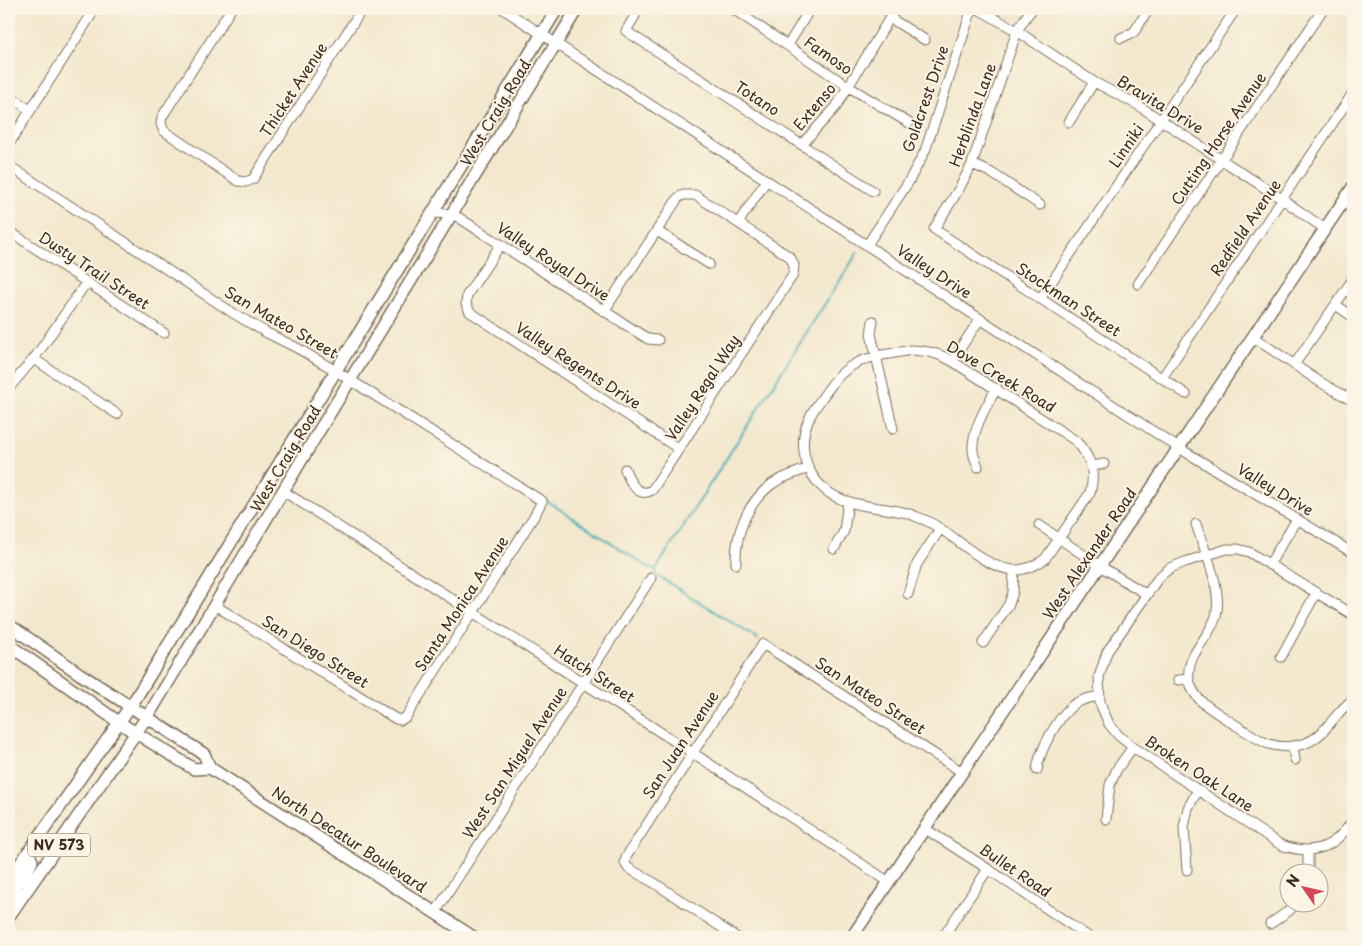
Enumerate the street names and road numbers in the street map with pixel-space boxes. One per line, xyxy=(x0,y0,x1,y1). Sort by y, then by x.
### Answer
street label: Famoso xyxy=(800,30,858,80)
street label: Thicket Avenue xyxy=(253,37,332,141)
street label: Goldcrest Drive xyxy=(896,42,954,155)
street label: West Craig Road xyxy=(454,54,536,170)
street label: Herblinda Lane xyxy=(942,59,1001,170)
street label: Cutting Horse Avenue xyxy=(1165,67,1271,209)
street label: Bravita Drive xyxy=(1113,69,1208,139)
street label: Totano xyxy=(731,75,785,121)
street label: Extenso xyxy=(787,77,841,135)
street label: Linniki xyxy=(1103,119,1149,172)
street label: Redfield Avenue xyxy=(1204,174,1286,280)
street label: Valley Royal Drive xyxy=(493,216,615,306)
street label: Dusty Trail Street xyxy=(35,225,155,314)
street label: Valley Drive xyxy=(893,238,977,304)
street label: Stockman Street xyxy=(1012,256,1126,341)
street label: San Mateo Street xyxy=(221,280,343,364)
street label: Valley Regents Drive xyxy=(512,316,646,414)
street label: Valley Regal Way xyxy=(659,329,745,445)
street label: Dove Creek Road xyxy=(943,334,1061,417)
street label: West Craig Road xyxy=(244,400,326,516)
street label: Valley Drive xyxy=(1233,457,1318,521)
street label: West Alexander Road xyxy=(1036,483,1141,623)
street label: Santa Monica Avenue xyxy=(408,531,513,675)
street label: San Diego Street xyxy=(258,609,374,693)
street label: Hatch Street xyxy=(550,638,640,708)
street label: San Mateo Street xyxy=(811,650,931,739)
street label: West San Miguel Avenue xyxy=(456,682,572,843)
street label: San Juan Avenue xyxy=(636,686,723,803)
street label: Broken Oak Lane xyxy=(1141,729,1259,817)
street label: North Decatur Boulevard xyxy=(268,780,432,898)
road number: NV 573 xyxy=(28,834,90,856)
street label: Bullet Road xyxy=(975,837,1056,902)

